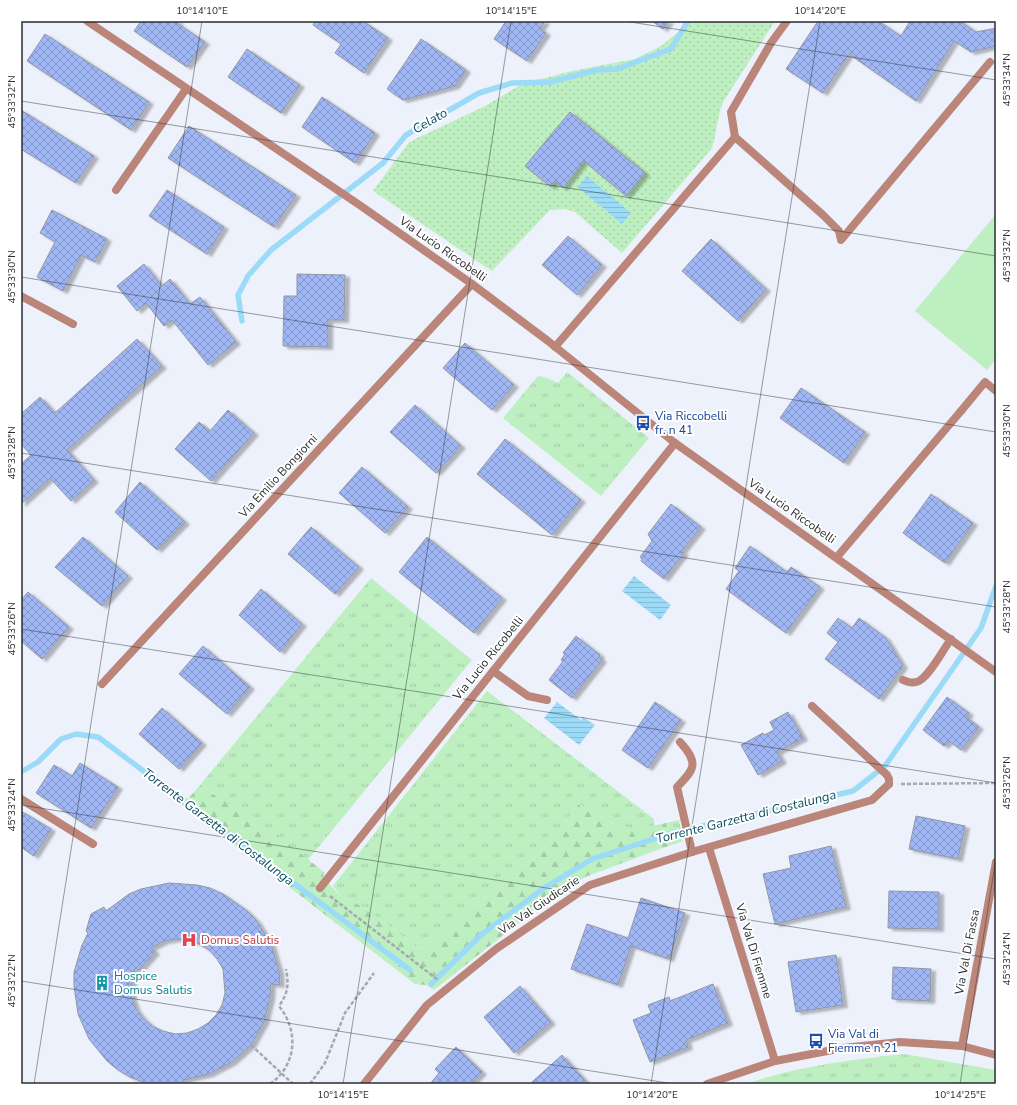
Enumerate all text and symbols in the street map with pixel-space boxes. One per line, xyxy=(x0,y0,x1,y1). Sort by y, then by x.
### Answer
text: 10°14'10"E xyxy=(176,4,228,18)
text: 10°14'15"E xyxy=(485,4,537,18)
text: 10°14'20"E xyxy=(794,4,846,18)
text: 45°33'34"N xyxy=(1000,53,1014,107)
text: 45°33'32"N xyxy=(5,75,19,129)
water label: Celato xyxy=(409,104,451,138)
street label: Via Lucio Riccobelli xyxy=(395,212,490,285)
text: 45°33'32"N xyxy=(1000,229,1014,283)
text: 45°33'30"N xyxy=(5,250,19,304)
text: 45°33'30"N xyxy=(1000,404,1014,458)
place label: Via Riccobelli fr. n 41 xyxy=(654,408,727,438)
bus stop icon: Via Riccobelli fr. n 41 xyxy=(634,414,652,432)
text: 45°33'28"N xyxy=(5,426,19,480)
street label: Via Emilio Bongiorni xyxy=(234,431,321,522)
street label: Via Lucio Riccobelli xyxy=(744,474,839,547)
text: 45°33'28"N xyxy=(1000,580,1014,634)
text: 45°33'26"N xyxy=(5,602,19,656)
street label: Via Lucio Riccobelli xyxy=(449,613,527,704)
text: 45°33'26"N xyxy=(1000,756,1014,810)
water label: Torrente Garzetta di Costalunga xyxy=(139,764,298,890)
text: 45°33'24"N xyxy=(5,778,19,832)
water label: Torrente Garzetta di Costalunga xyxy=(654,786,838,848)
street label: Via Val Giudicarie xyxy=(495,872,583,939)
street label: Via Val Di Fiemme xyxy=(732,901,776,1000)
street label: Via Val Di Fassa xyxy=(951,908,983,997)
hospital icon: Domus Salutis xyxy=(180,931,198,949)
place label: Domus Salutis xyxy=(201,932,279,948)
text: 45°33'24"N xyxy=(1000,932,1014,986)
text: 45°33'22"N xyxy=(5,954,19,1008)
place label: Hospice Domus Salutis xyxy=(114,968,192,998)
building icon: Hospice Domus Salutis xyxy=(93,974,111,992)
place label: Via Val di Fiemme n 21 xyxy=(827,1026,898,1056)
bus stop icon: Via Val di Fiemme n 21 xyxy=(807,1032,825,1050)
text: 10°14'15"E xyxy=(317,1088,369,1102)
text: 10°14'20"E xyxy=(626,1088,678,1102)
text: 10°14'25"E xyxy=(934,1088,986,1102)

